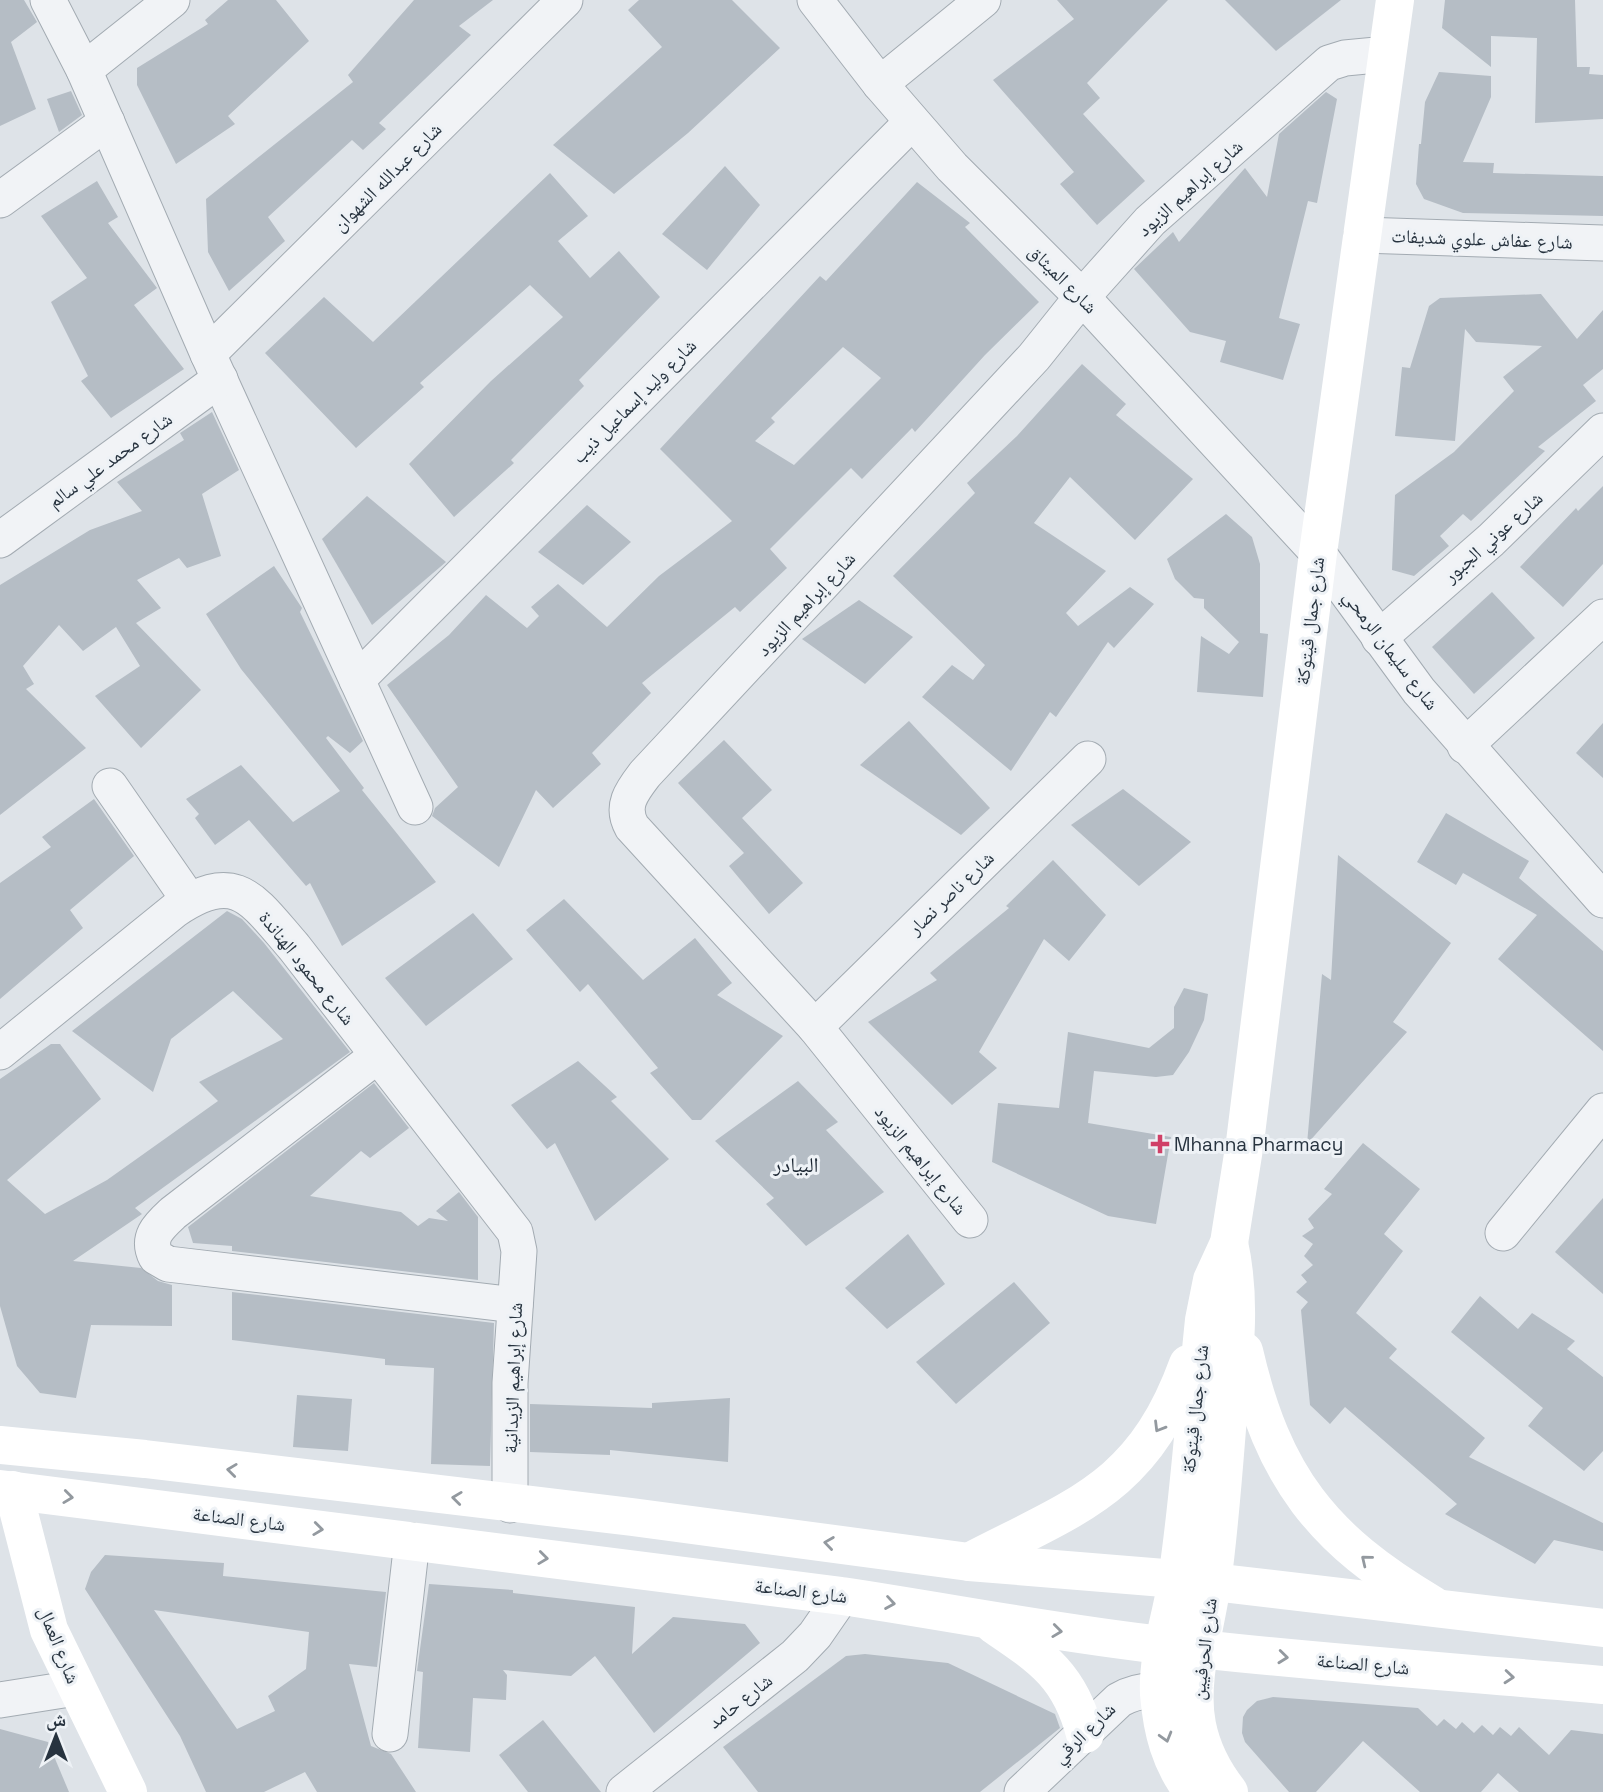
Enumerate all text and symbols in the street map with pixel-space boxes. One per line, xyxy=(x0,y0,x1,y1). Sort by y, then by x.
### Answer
street label: شارع عبدالله الشهوان xyxy=(327,117,447,237)
street label: شارع إبراهيم الزيود xyxy=(1132,134,1249,243)
street label: شارع عفاش علوي شديفات xyxy=(1391,223,1573,257)
street label: شارع الميثاق xyxy=(1023,239,1103,319)
street label: شارع وليد إسماعيل ذيب xyxy=(566,333,702,469)
street label: شارع محمد علي سالم xyxy=(43,407,179,516)
street label: شارع عوني الجبور xyxy=(1437,486,1550,591)
street label: شارع إبراهيم الزيود xyxy=(751,547,861,662)
street label: شارع جمال قيتوكة xyxy=(1290,555,1330,687)
street label: شارع سليمان الرمحي xyxy=(1335,585,1444,717)
street label: شارع ناصر نصار xyxy=(902,846,999,941)
street label: شارع محمود الهناندة xyxy=(253,906,361,1030)
street label: شارع إبراهيم الزيود xyxy=(868,1100,973,1220)
place label: Mhanna Pharmacy xyxy=(1174,1132,1343,1157)
marker: Mhanna Pharmacy xyxy=(1152,1136,1168,1152)
district label: البيادر xyxy=(772,1151,819,1178)
street label: شارع إبراهيم الزيدانية xyxy=(498,1302,529,1454)
street label: شارع جمال قيتوكة xyxy=(1176,1344,1214,1474)
one-way arrow xyxy=(1154,1420,1167,1433)
one-way arrow xyxy=(226,1462,237,1477)
one-way arrow xyxy=(62,1490,74,1505)
one-way arrow xyxy=(451,1491,463,1506)
street label: شارع الصناعة xyxy=(191,1501,287,1537)
one-way arrow xyxy=(312,1522,324,1537)
one-way arrow xyxy=(823,1536,835,1551)
one-way arrow xyxy=(537,1551,549,1566)
one-way arrow xyxy=(1362,1556,1375,1568)
street label: شارع الصناعة xyxy=(753,1573,849,1609)
one-way arrow xyxy=(884,1596,896,1611)
street label: شارع الحرفيين xyxy=(1185,1597,1223,1701)
street label: شارع العمال xyxy=(32,1603,86,1687)
one-way arrow xyxy=(1051,1623,1062,1638)
street label: شارع الصناعة xyxy=(1316,1648,1410,1680)
one-way arrow xyxy=(1277,1649,1288,1664)
street label: شارع حامد xyxy=(703,1668,777,1734)
one-way arrow xyxy=(1504,1669,1515,1684)
street label: شارع الرقي xyxy=(1047,1697,1123,1771)
north arrow xyxy=(21,1701,91,1771)
text: ش xyxy=(46,1707,66,1732)
one-way arrow xyxy=(1157,1731,1172,1743)

